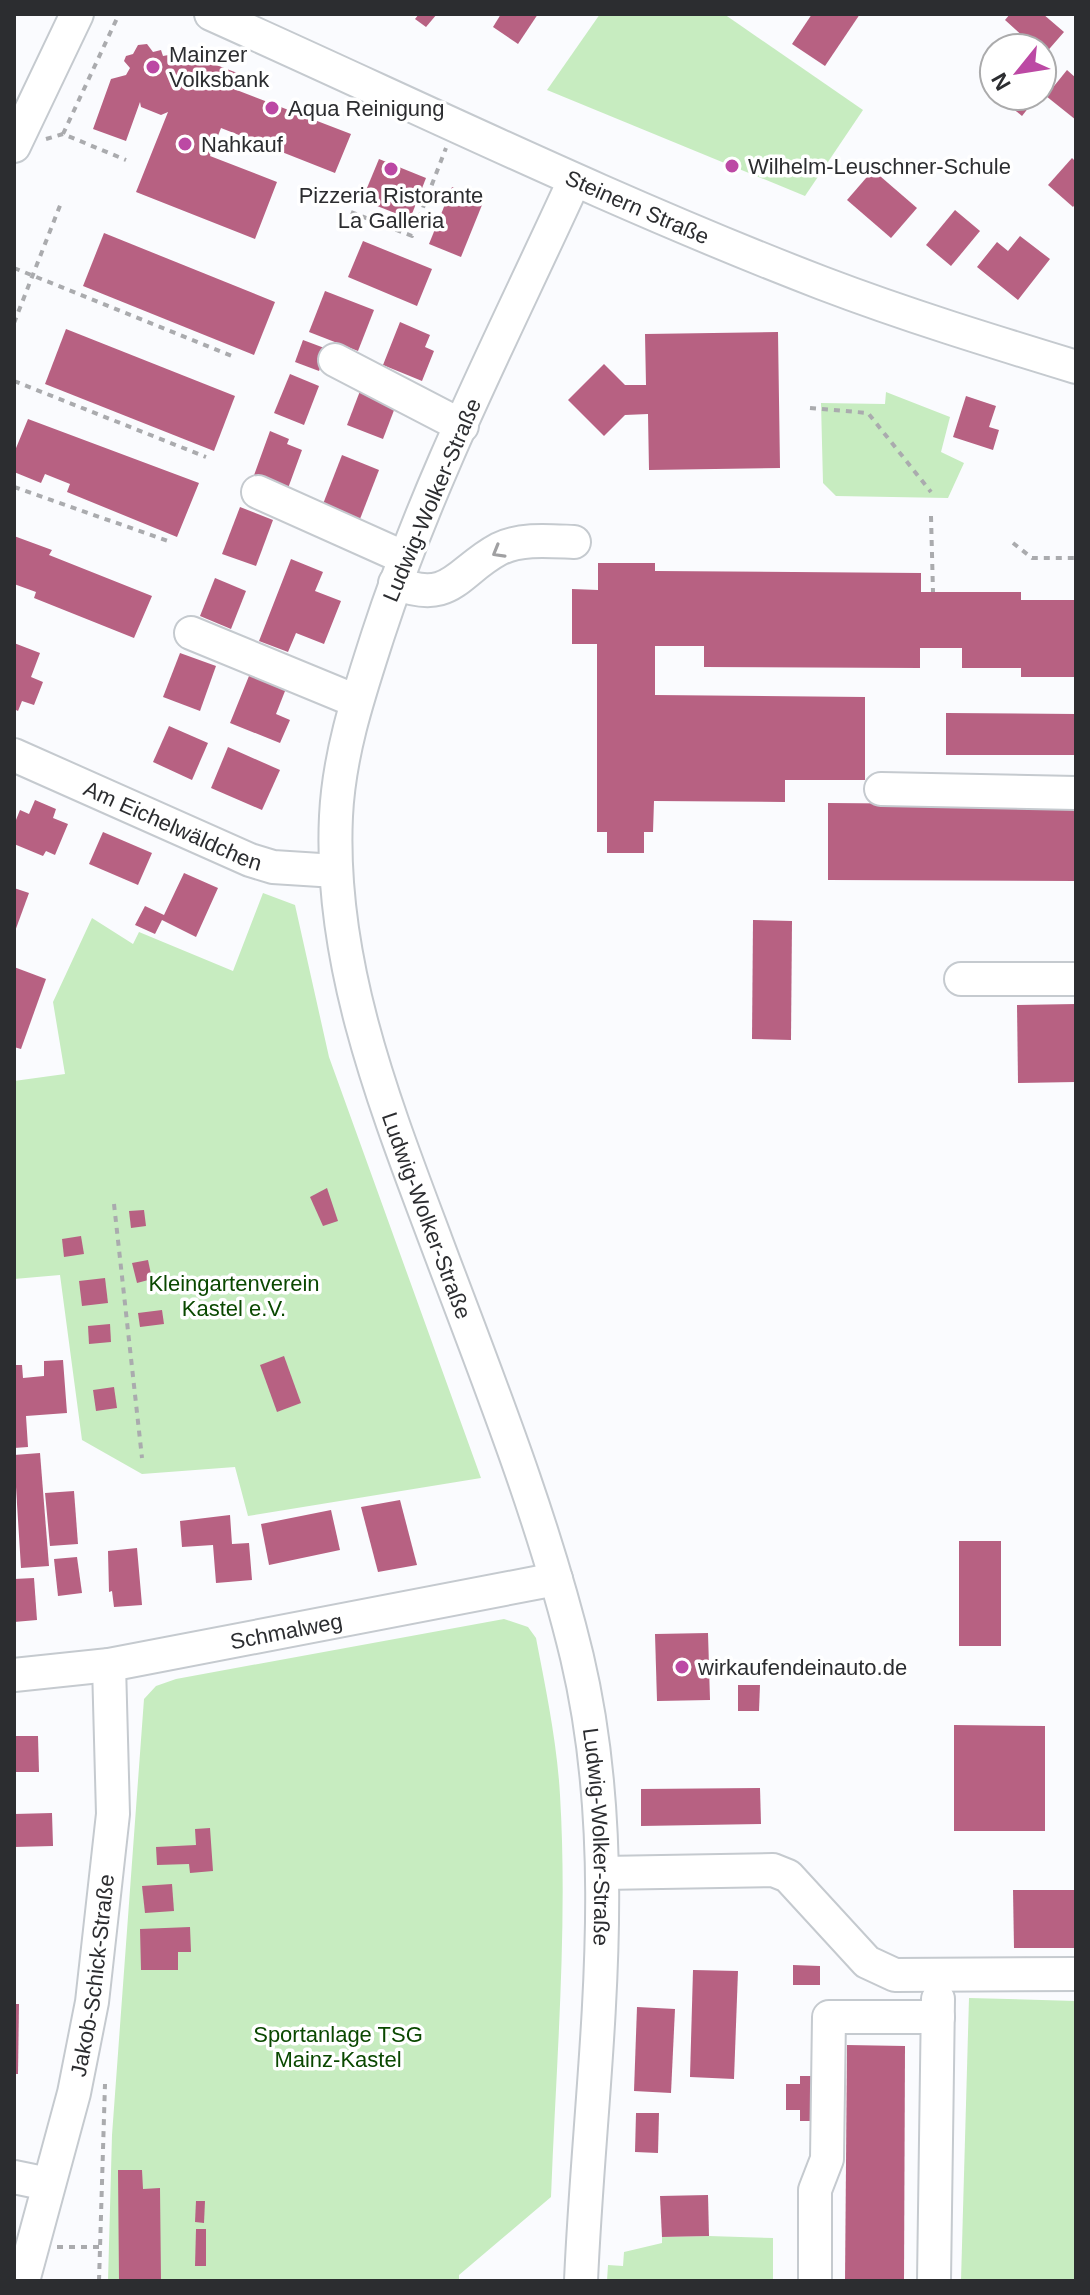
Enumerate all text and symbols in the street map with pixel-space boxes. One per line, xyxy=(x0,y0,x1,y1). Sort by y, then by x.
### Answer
north arrow xyxy=(978,32,1058,112)
place label: Mainzer Volksbank xyxy=(169,42,270,92)
marker: Mainzer Volksbank xyxy=(144,58,162,76)
text: N xyxy=(986,69,1016,95)
place label: Aqua Reinigung xyxy=(288,96,445,121)
marker: Aqua Reinigung xyxy=(263,99,281,117)
place label: Nahkauf xyxy=(201,132,284,157)
marker: Nahkauf xyxy=(176,135,194,153)
place label: Wilhelm-Leuschner-Schule xyxy=(748,154,1011,179)
marker: Wilhelm-Leuschner-Schule xyxy=(723,157,741,175)
marker: Pizzeria Ristorante La Galleria xyxy=(382,160,400,178)
street label: Steinern Straße xyxy=(562,165,713,249)
place label: Pizzeria Ristorante La Galleria xyxy=(299,183,483,233)
street label: Ludwig-Wolker-Straße xyxy=(378,395,486,605)
one-way arrow xyxy=(492,542,507,558)
street label: Am Eichelwäldchen xyxy=(80,775,265,875)
street label: Ludwig-Wolker-Straße xyxy=(377,1109,477,1322)
park label: Kleingartenverein Kastel e.V. xyxy=(148,1271,320,1321)
street label: Schmalweg xyxy=(228,1608,344,1654)
place label: wirkaufendeinauto.de xyxy=(697,1655,907,1680)
marker: wirkaufendeinauto.de xyxy=(673,1658,691,1676)
street label: Ludwig-Wolker-Straße xyxy=(578,1726,615,1946)
street label: Jakob-Schick-Straße xyxy=(65,1873,119,2079)
park label: Sportanlage TSG Mainz-Kastel xyxy=(253,2022,423,2072)

